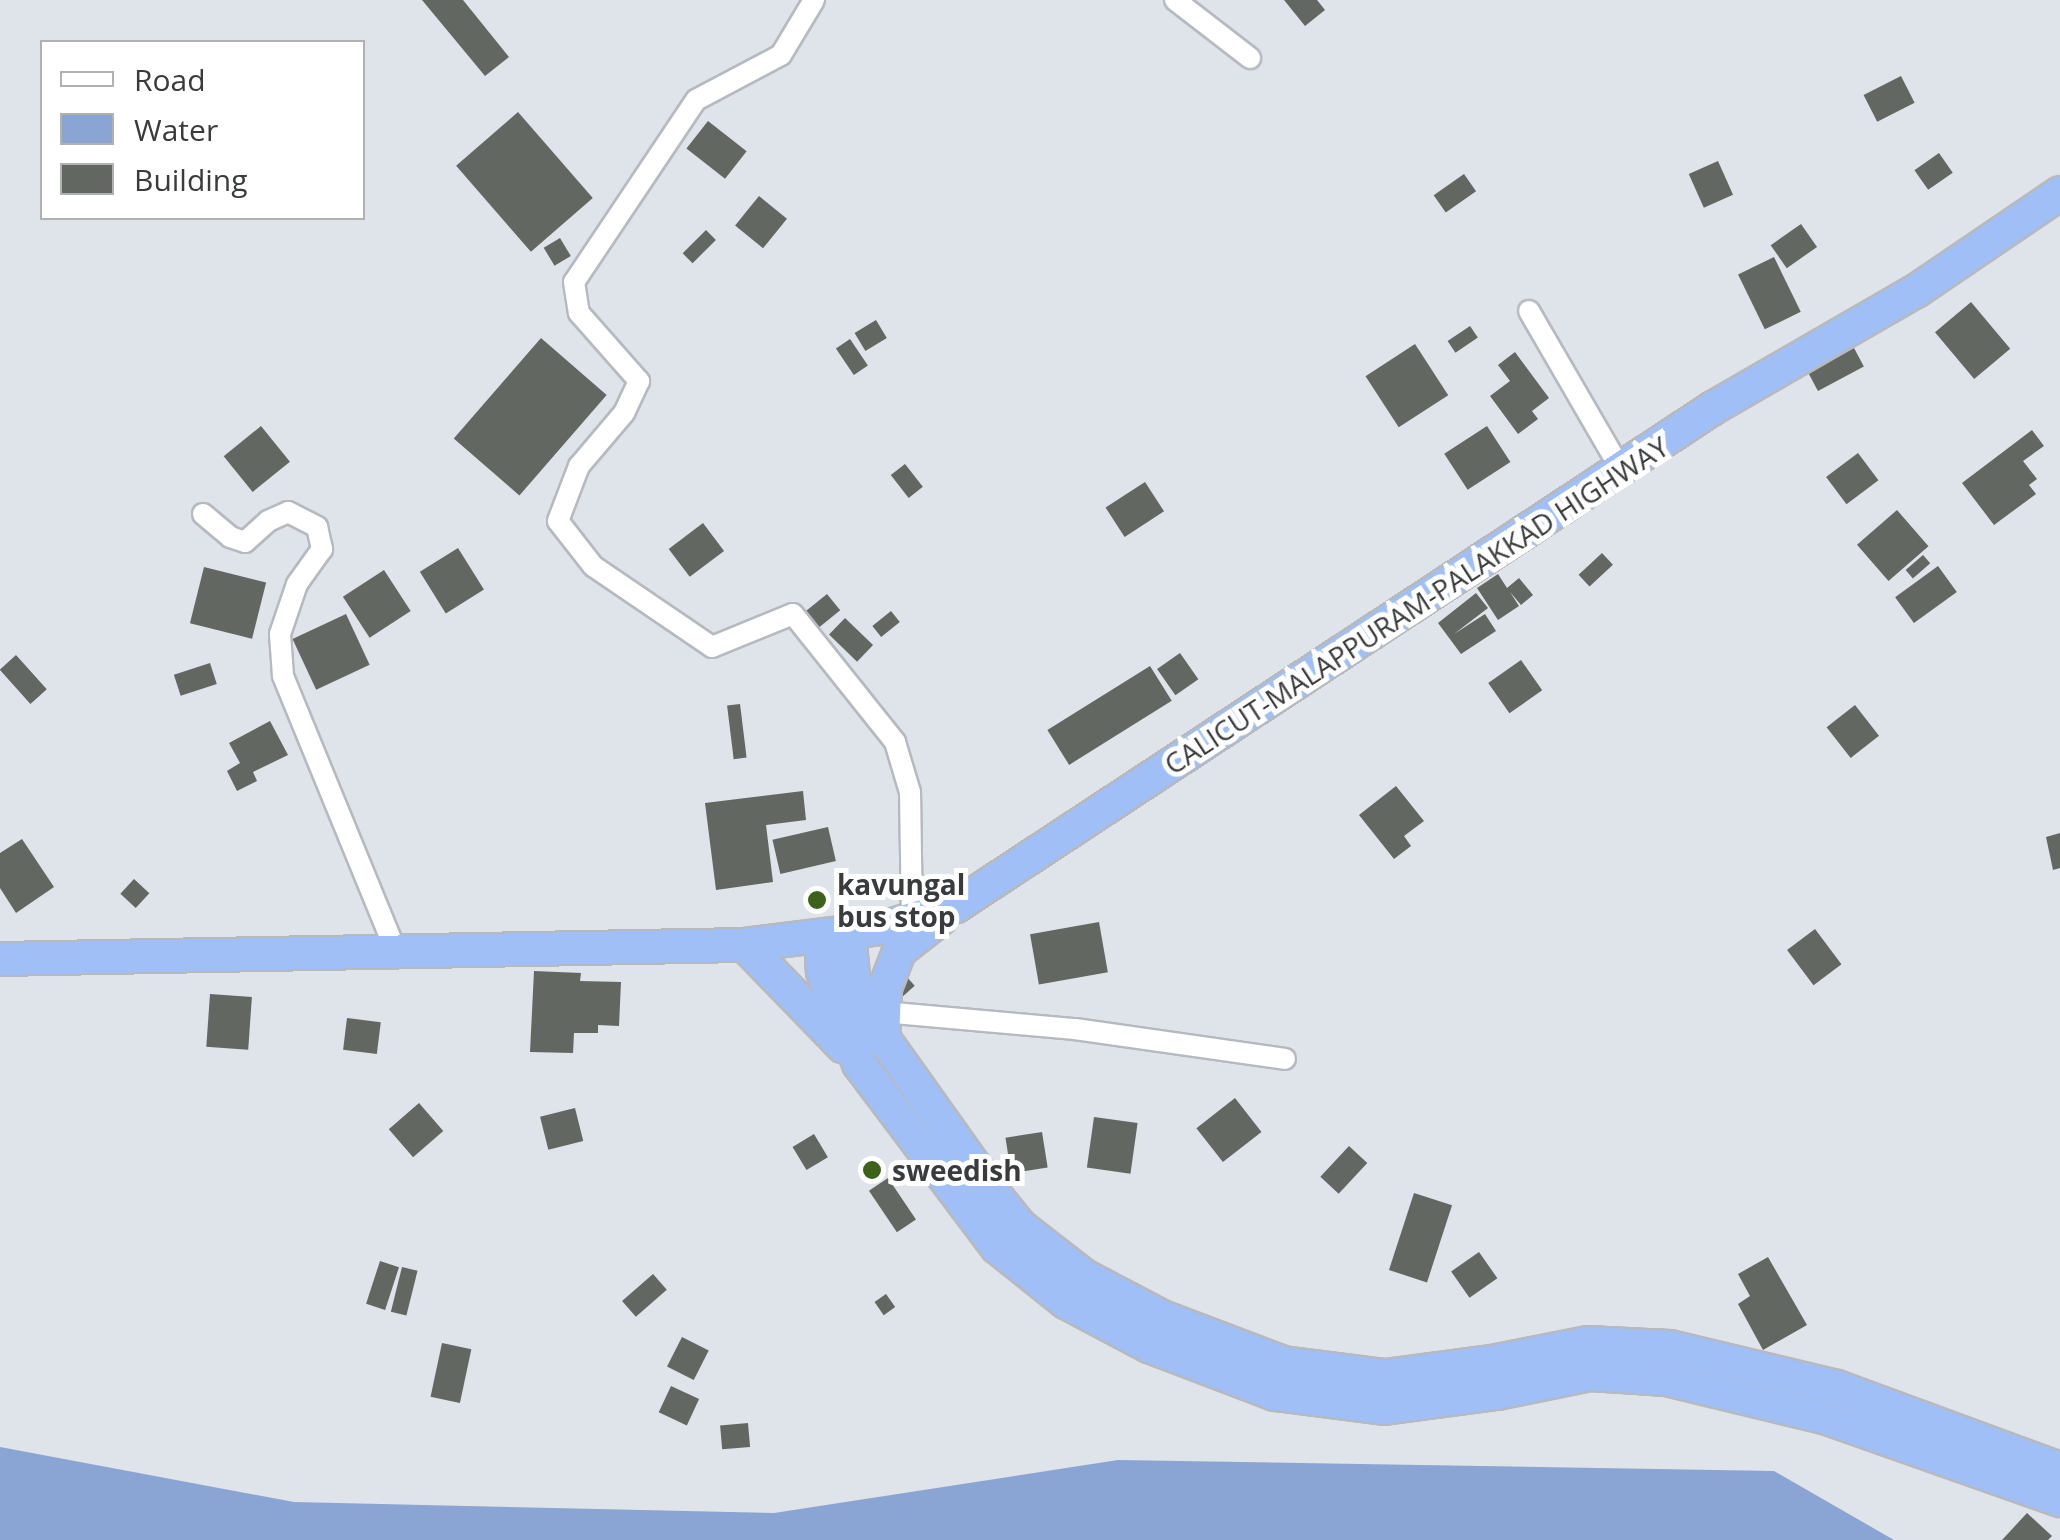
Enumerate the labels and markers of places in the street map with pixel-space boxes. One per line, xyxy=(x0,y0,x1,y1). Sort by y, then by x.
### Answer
place label: kavungal bus stop xyxy=(837,867,965,933)
marker: kavungal bus stop xyxy=(806,889,828,911)
place label: sweedish xyxy=(892,1153,1022,1187)
marker: sweedish xyxy=(861,1159,883,1181)

